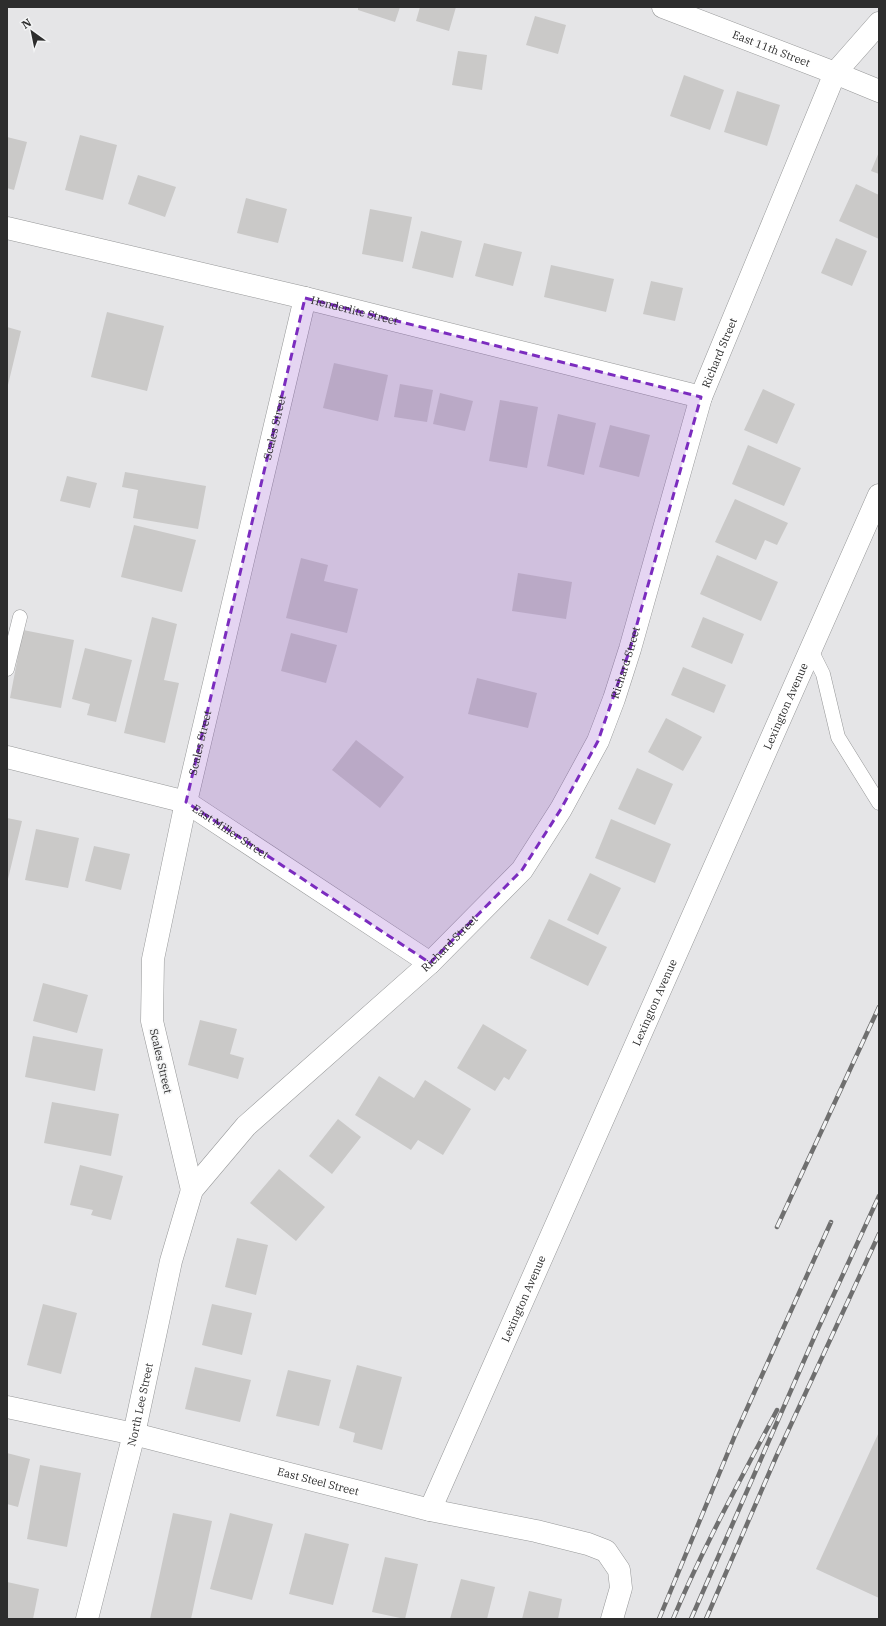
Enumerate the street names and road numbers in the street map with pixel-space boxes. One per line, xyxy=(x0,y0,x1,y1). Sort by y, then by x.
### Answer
street label: East 11th Street xyxy=(730,27,812,70)
street label: Henderlite Street xyxy=(309,293,399,328)
street label: Richard Street xyxy=(699,316,740,390)
street label: Scales Street xyxy=(260,393,289,461)
street label: Richard Street xyxy=(608,625,643,700)
street label: Lexington Avenue xyxy=(760,661,811,752)
street label: Scales Street xyxy=(186,709,214,777)
street label: East Miller Street xyxy=(190,801,272,862)
street label: Richard Street xyxy=(418,912,481,975)
street label: Lexington Avenue xyxy=(629,957,680,1048)
street label: Scales Street xyxy=(147,1027,175,1095)
street label: Lexington Avenue xyxy=(498,1253,549,1344)
street label: North Lee Street xyxy=(124,1361,156,1448)
street label: East Steel Street xyxy=(276,1464,361,1499)

